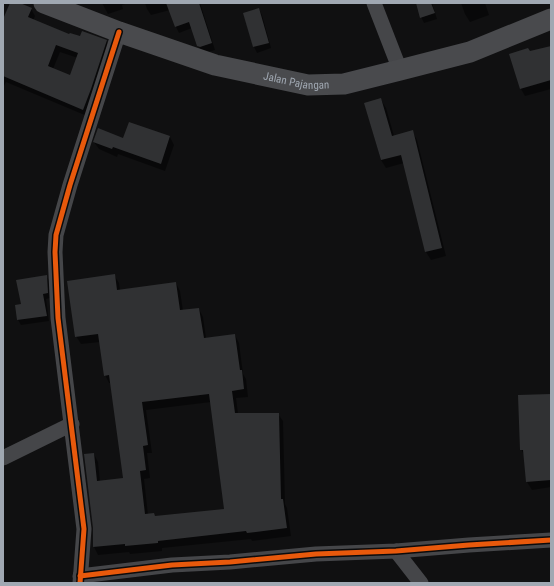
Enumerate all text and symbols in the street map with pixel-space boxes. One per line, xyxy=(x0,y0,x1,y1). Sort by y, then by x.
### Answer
street label: Jalan Pajangan xyxy=(262,69,329,91)

